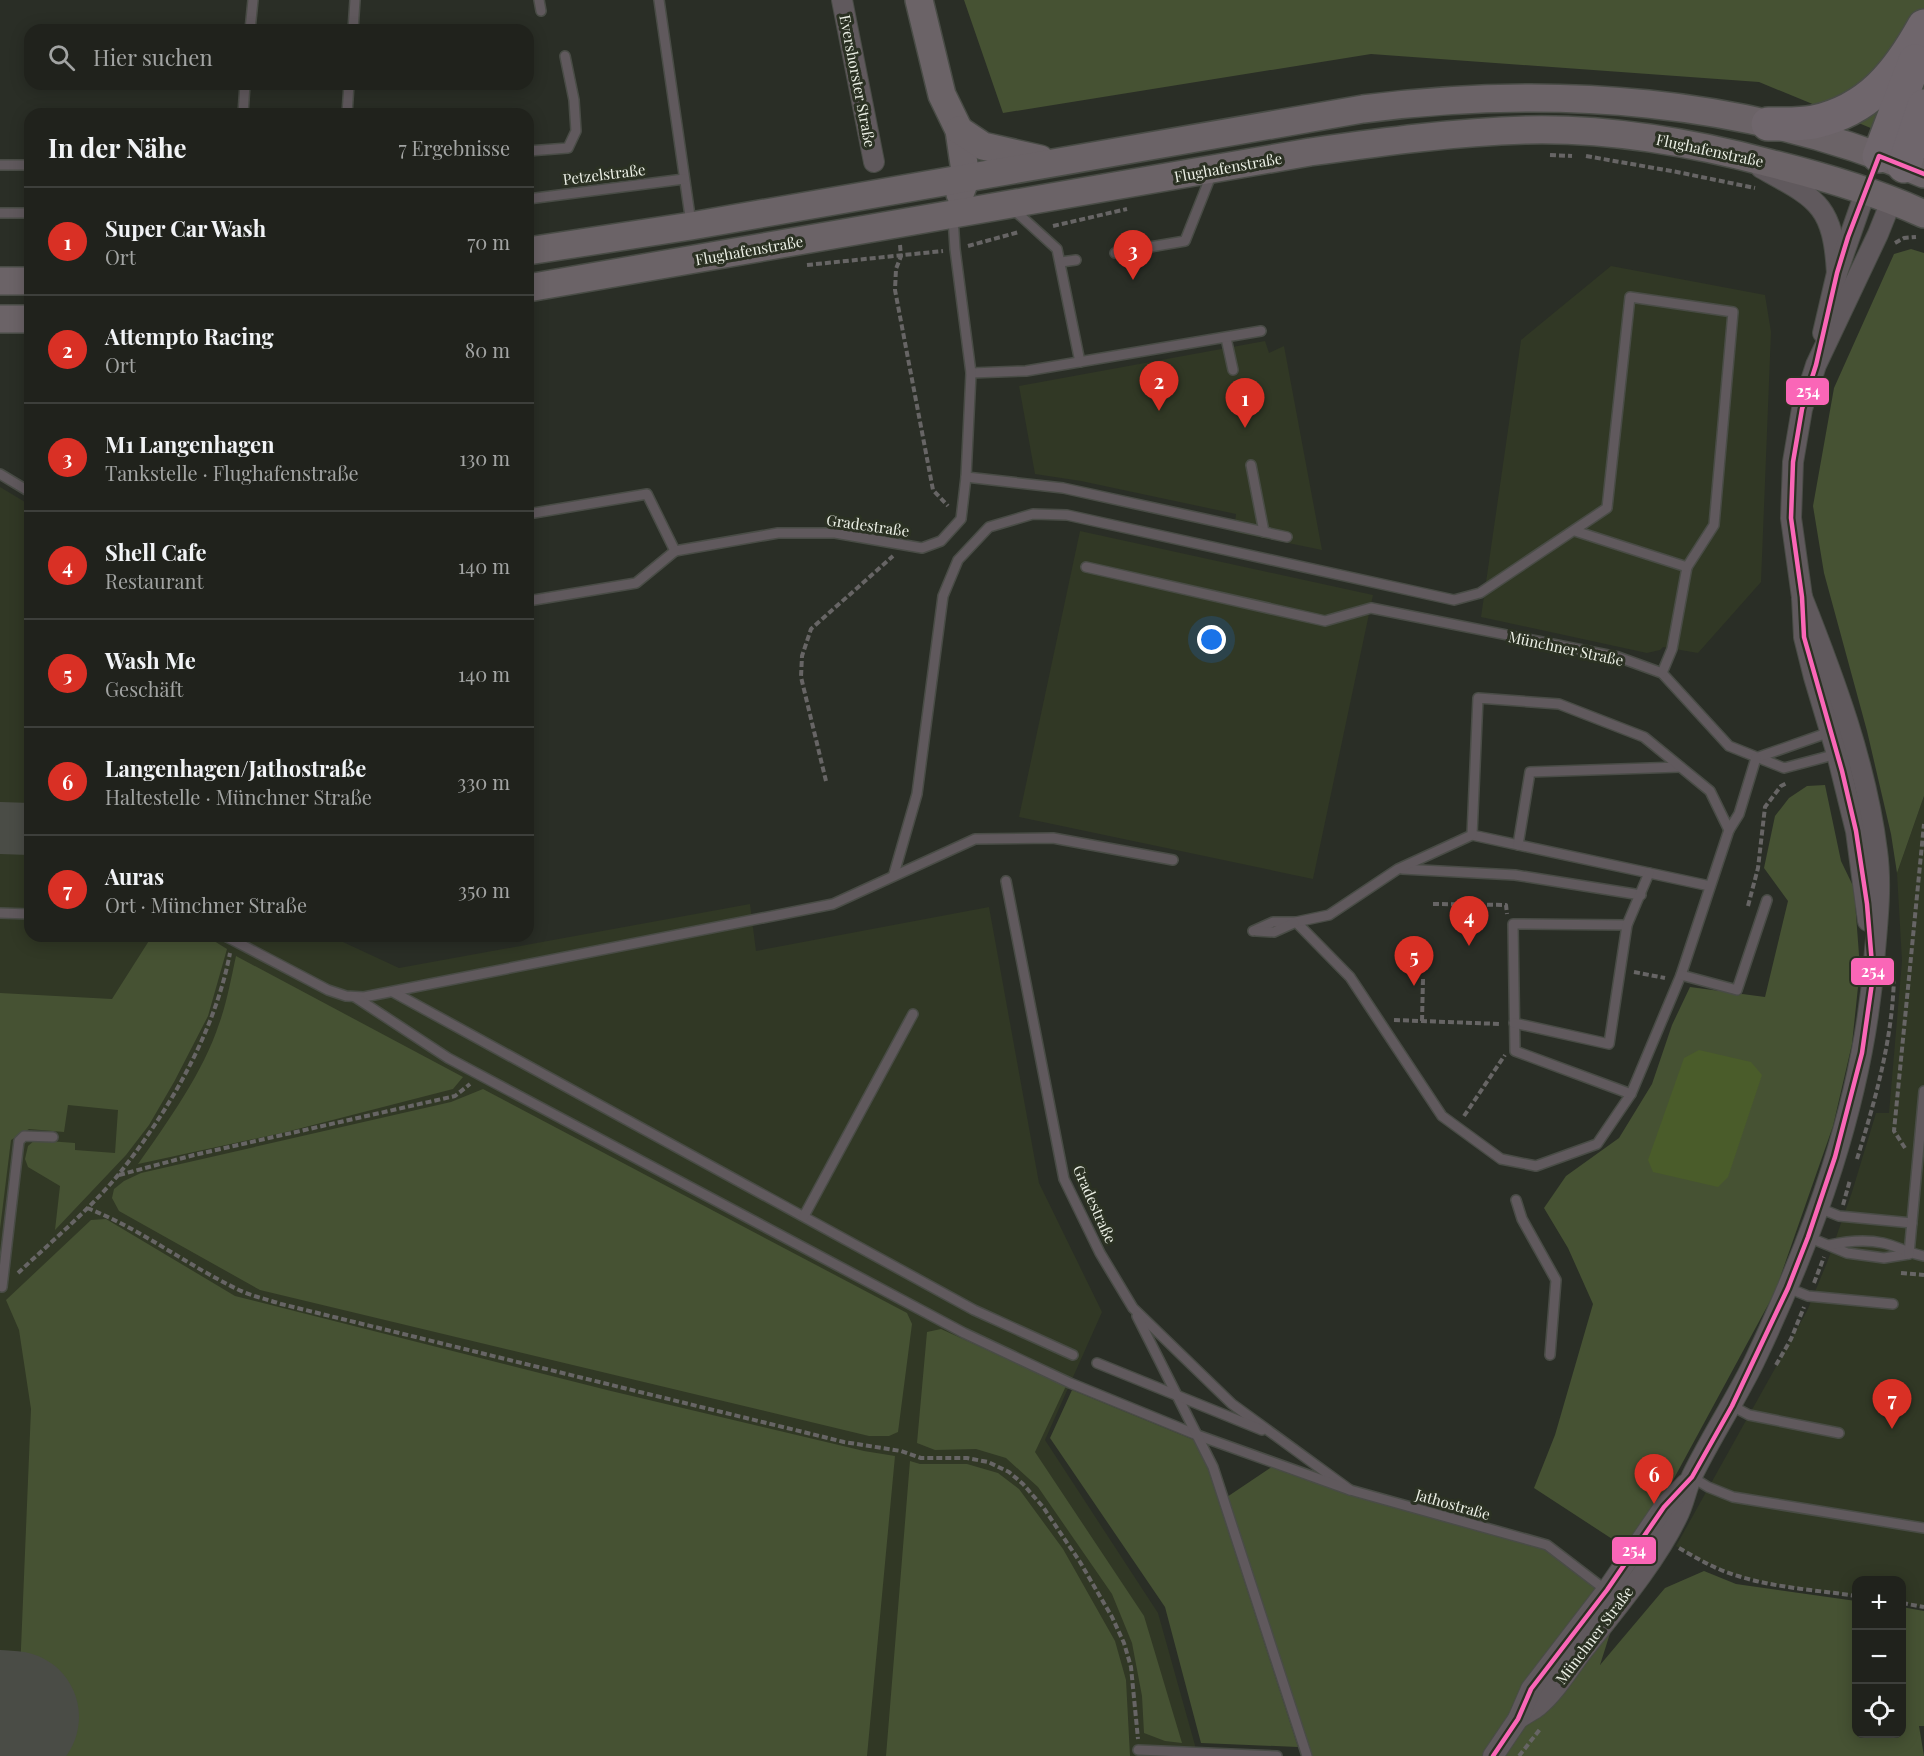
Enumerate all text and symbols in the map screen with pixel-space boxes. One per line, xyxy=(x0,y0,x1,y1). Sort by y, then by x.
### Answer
street label: Evershorster Straße xyxy=(835,13,881,149)
search box xyxy=(24,24,534,90)
icon: search xyxy=(45,41,78,74)
text: Hier suchen xyxy=(93,42,213,72)
street label: Flughafenstraße xyxy=(1654,129,1766,171)
text: In der Nähe xyxy=(48,130,187,165)
text: 7 Ergebnisse xyxy=(399,134,510,161)
street label: Flughafenstraße xyxy=(1172,148,1284,186)
street label: Petzelstraße xyxy=(562,159,646,189)
text: Super Car Wash xyxy=(105,213,266,243)
text: 1 xyxy=(64,228,71,255)
text: 70 m xyxy=(467,228,510,255)
pin: 3 xyxy=(1114,230,1152,280)
street label: Flughafenstraße xyxy=(693,231,805,269)
text: Ort xyxy=(105,243,136,270)
text: Attempto Racing xyxy=(105,321,274,351)
text: 2 xyxy=(62,336,73,363)
text: 80 m xyxy=(465,336,510,363)
text: Ort xyxy=(105,351,136,378)
pin: 2 xyxy=(1140,362,1178,411)
line badge: 254 xyxy=(1785,377,1830,406)
pin: 1 xyxy=(1226,378,1264,428)
text: 254 xyxy=(1796,380,1820,401)
text: M1 Langenhagen xyxy=(105,429,274,459)
text: 3 xyxy=(63,444,72,471)
text: 130 m xyxy=(459,444,510,471)
text: Tankstelle · Flughafenstraße xyxy=(105,459,359,486)
street label: Gradestraße xyxy=(825,509,911,541)
text: Shell Cafe xyxy=(105,537,206,567)
text: 4 xyxy=(62,552,73,579)
text: 140 m xyxy=(458,552,510,579)
text: Restaurant xyxy=(105,567,204,594)
your location xyxy=(1197,625,1226,654)
street label: Münchner Straße xyxy=(1507,626,1625,670)
text: Wash Me xyxy=(105,645,196,675)
text: 5 xyxy=(63,660,72,687)
text: 140 m xyxy=(458,660,510,687)
text: Geschäft xyxy=(105,675,183,702)
text: Langenhagen/Jathostraße xyxy=(105,753,366,783)
text: 6 xyxy=(62,768,73,795)
text: 330 m xyxy=(457,768,510,795)
text: Haltestelle · Münchner Straße xyxy=(105,783,372,810)
text: Auras xyxy=(105,861,164,891)
text: 7 xyxy=(63,876,72,903)
text: 350 m xyxy=(458,876,510,903)
text: Ort · Münchner Straße xyxy=(105,891,307,918)
pin: 4 xyxy=(1450,896,1488,946)
pin: 5 xyxy=(1394,936,1434,986)
line badge: 254 xyxy=(1850,957,1895,986)
text: 254 xyxy=(1861,960,1885,981)
street label: Gradestraße xyxy=(1069,1162,1121,1246)
pin: 7 xyxy=(1872,1380,1912,1429)
pin: 6 xyxy=(1634,1454,1674,1504)
street label: Jathostraße xyxy=(1412,1484,1493,1524)
line badge: 254 xyxy=(1611,1536,1657,1565)
text: 254 xyxy=(1622,1539,1646,1560)
map controls xyxy=(1852,1576,1906,1738)
button: + xyxy=(1852,1576,1906,1630)
street label: Münchner Straße xyxy=(1551,1582,1637,1688)
button: − xyxy=(1852,1630,1906,1684)
button: locate xyxy=(1852,1684,1906,1738)

